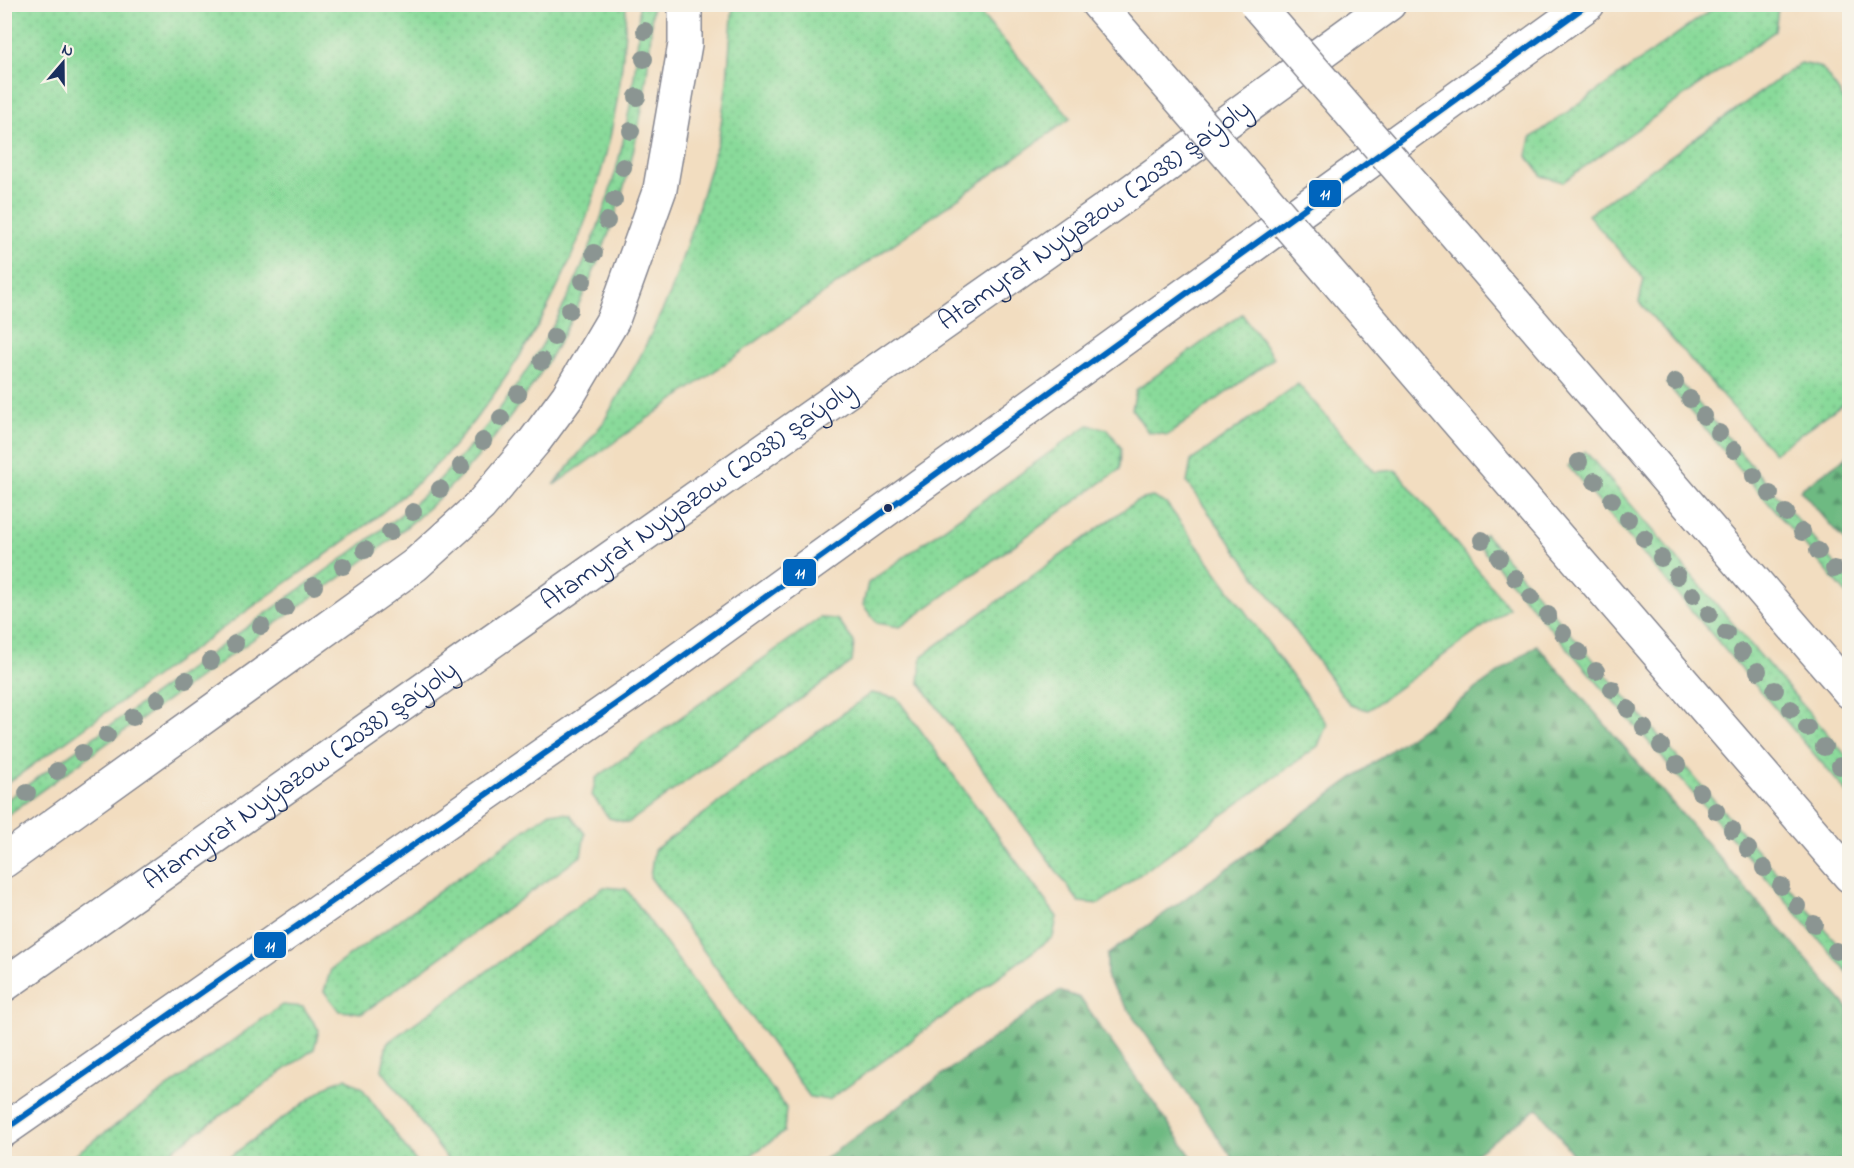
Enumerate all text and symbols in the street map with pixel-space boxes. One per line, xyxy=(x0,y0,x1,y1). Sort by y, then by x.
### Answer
north arrow xyxy=(33,33,93,93)
text: N xyxy=(58,38,77,64)
street label: Atamyrat Nyýazow (2038) şaýoly xyxy=(930,90,1260,341)
line badge: 11 xyxy=(1308,179,1342,208)
text: 11 xyxy=(1320,183,1331,207)
street label: Atamyrat Nyýazow (2038) şaýoly xyxy=(533,372,864,621)
unlabelled marker xyxy=(882,502,894,514)
line badge: 11 xyxy=(782,558,817,587)
text: 11 xyxy=(795,562,806,586)
street label: Atamyrat Nyýazow (2038) şaýoly xyxy=(135,652,466,901)
line badge: 11 xyxy=(253,931,287,959)
text: 11 xyxy=(265,935,276,959)

